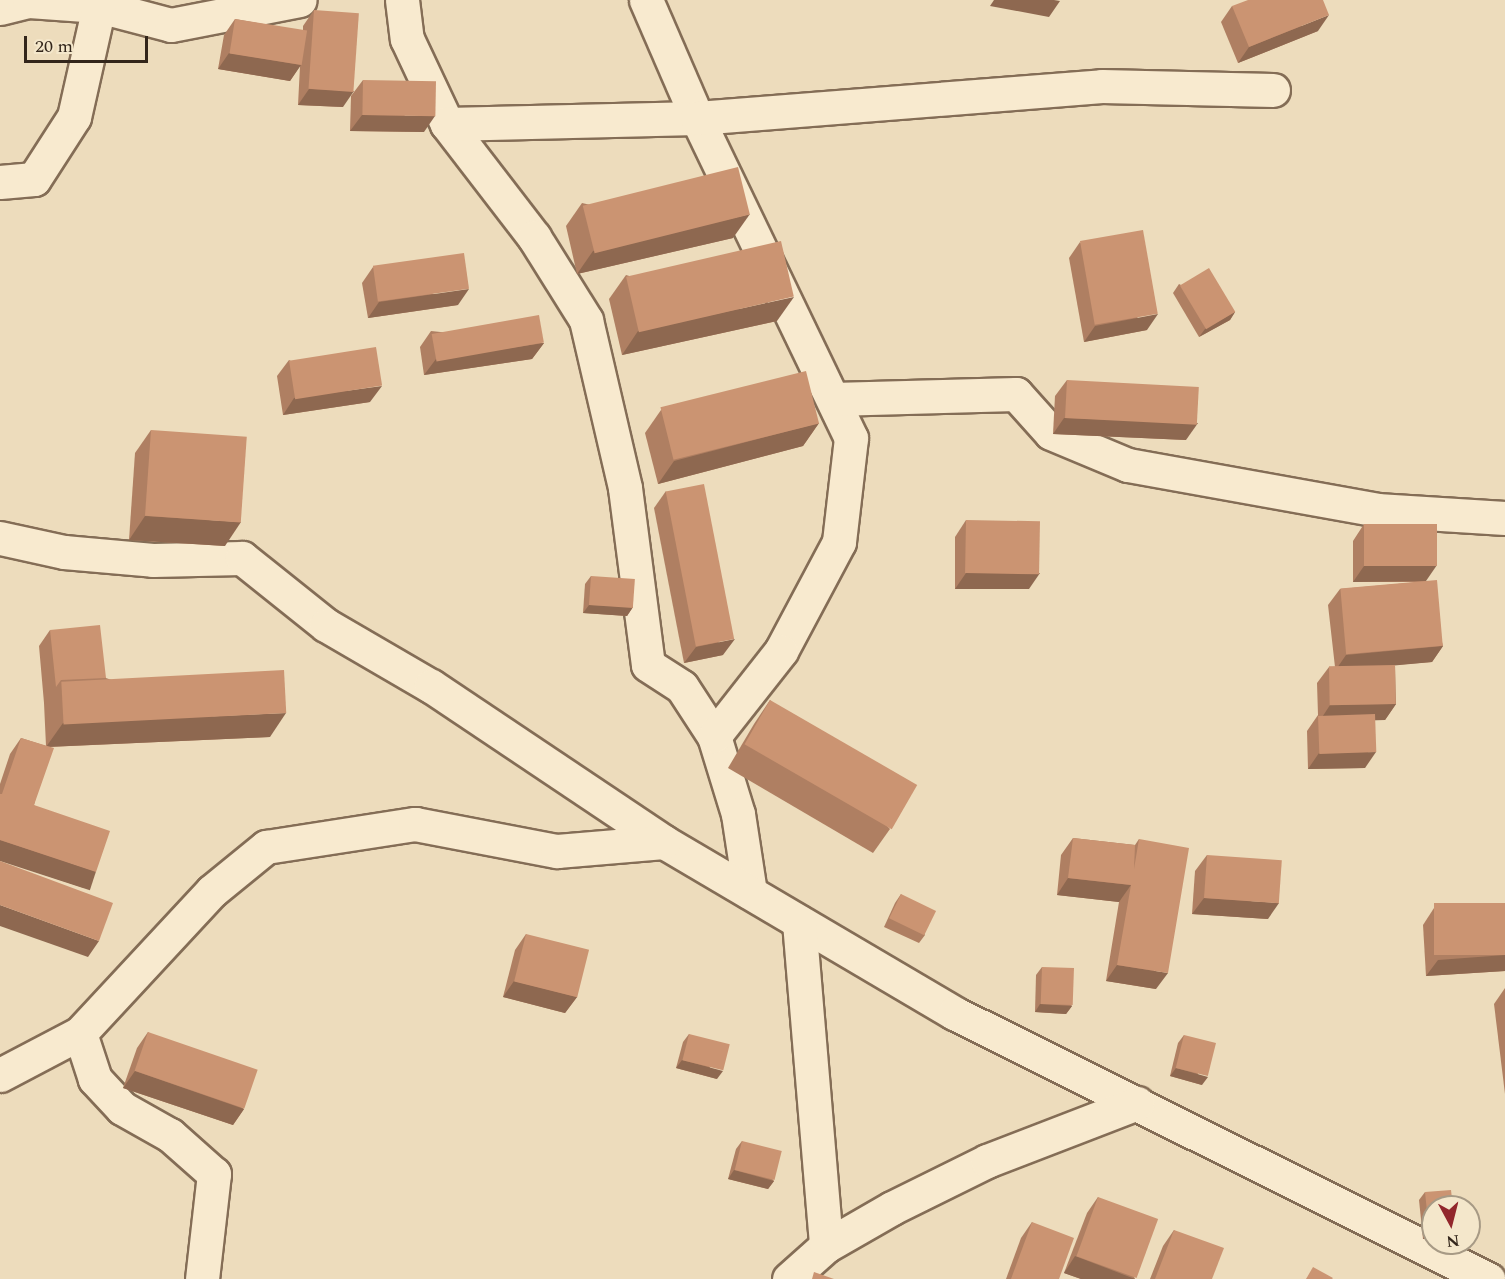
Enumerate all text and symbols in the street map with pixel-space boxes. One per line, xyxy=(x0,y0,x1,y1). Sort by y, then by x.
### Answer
scale bar xyxy=(27,24,152,62)
text: 20 m xyxy=(35,33,73,60)
north arrow xyxy=(1421,1195,1481,1255)
text: N xyxy=(1445,1228,1461,1254)

